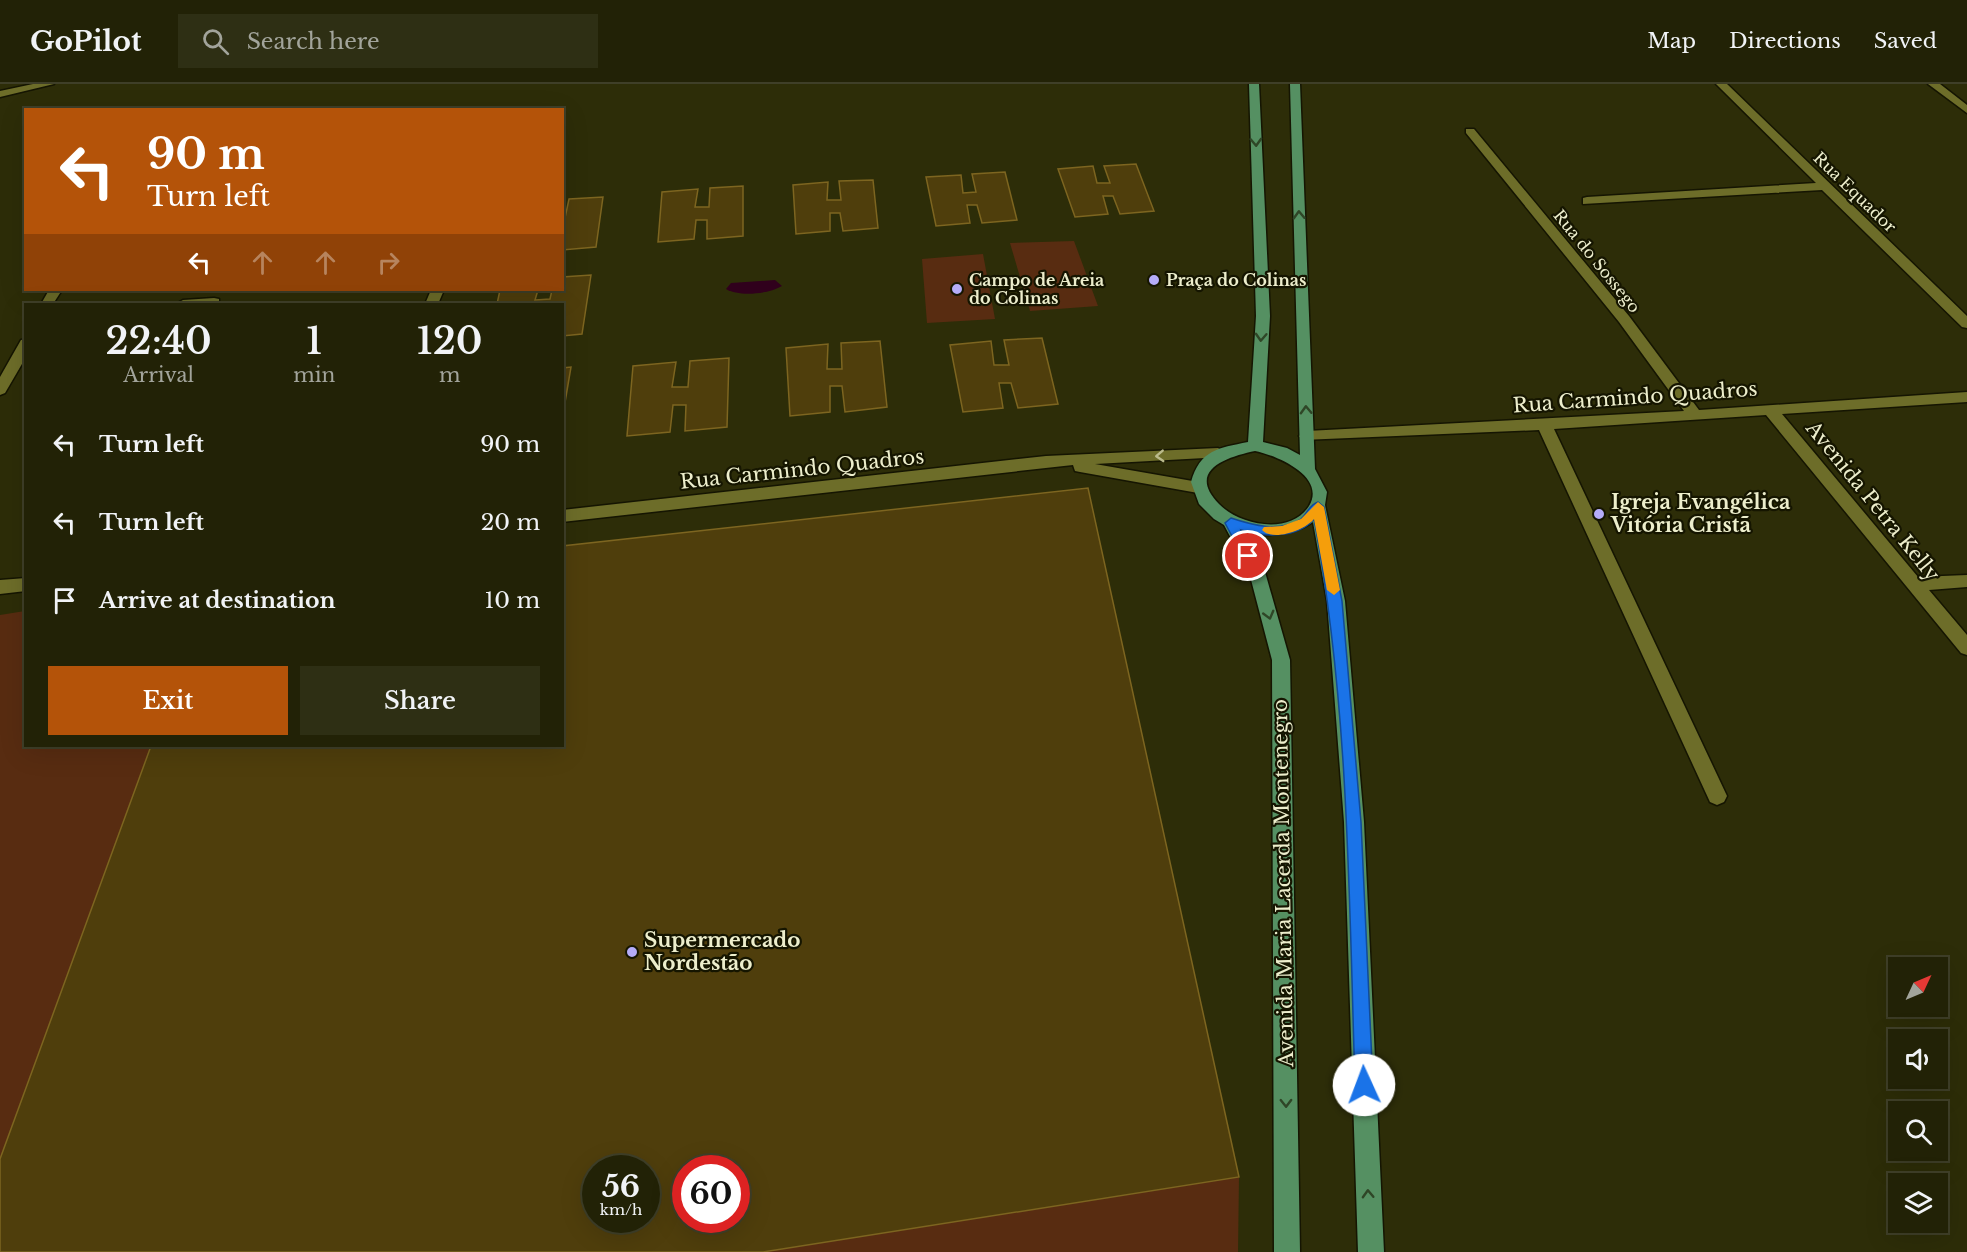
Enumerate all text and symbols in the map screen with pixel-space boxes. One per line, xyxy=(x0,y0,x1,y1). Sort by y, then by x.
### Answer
search box xyxy=(178,14,598,68)
text: GoPilot xyxy=(30,24,142,59)
icon: search xyxy=(199,25,232,58)
text: Search here xyxy=(247,28,380,55)
text: Map xyxy=(1647,28,1696,54)
text: Directions xyxy=(1729,28,1841,54)
text: Saved xyxy=(1874,28,1937,54)
text: 90 m xyxy=(147,128,265,180)
icon: left xyxy=(48,132,126,210)
one-way arrow xyxy=(1250,138,1262,147)
street label: Rua Equador xyxy=(1810,148,1901,237)
text: Turn left xyxy=(147,180,270,213)
street label: Rua do Sossego xyxy=(1549,205,1645,317)
one-way arrow xyxy=(1293,210,1306,219)
icon: left xyxy=(183,246,216,279)
icon: ahead xyxy=(246,246,279,279)
icon: ahead xyxy=(309,246,342,279)
icon: right xyxy=(372,246,405,279)
place label: Campo de Areia do Colinas xyxy=(969,270,1104,308)
place label: Praça do Colinas xyxy=(1166,270,1306,290)
marker: Praça do Colinas xyxy=(1147,273,1161,287)
marker: Campo de Areia do Colinas xyxy=(950,282,964,296)
text: 22:40 xyxy=(106,319,212,364)
text: 1 xyxy=(306,319,322,364)
text: 120 xyxy=(417,319,482,364)
one-way arrow xyxy=(1255,333,1268,342)
text: Arrival xyxy=(123,363,194,387)
text: min xyxy=(293,363,335,387)
text: m xyxy=(439,363,460,387)
street label: Rua Carmindo Quadros xyxy=(1512,376,1758,418)
one-way arrow xyxy=(1299,405,1312,414)
street label: Avenida Petra Kelly xyxy=(1800,415,1945,586)
icon: left xyxy=(48,428,81,461)
text: Turn left xyxy=(99,431,204,458)
text: 90 m xyxy=(480,431,540,458)
street label: Rua Carmindo Quadros xyxy=(679,444,925,494)
one-way arrow xyxy=(1155,449,1164,462)
place label: Igreja Evangélica Vitória Cristã xyxy=(1610,490,1791,537)
icon: left xyxy=(48,506,81,539)
marker: Igreja Evangélica Vitória Cristã xyxy=(1592,507,1606,521)
text: Turn left xyxy=(99,509,204,536)
text: 20 m xyxy=(481,509,540,536)
pin xyxy=(1222,530,1273,581)
icon: arrive xyxy=(1231,539,1264,572)
icon: arrive xyxy=(48,584,81,617)
text: Arrive at destination xyxy=(99,587,336,614)
text: 10 m xyxy=(485,587,540,614)
one-way arrow xyxy=(1261,610,1274,620)
button: Exit xyxy=(48,666,288,735)
button: Share xyxy=(300,666,540,735)
street label: Avenida Maria Lacerda Montenegro xyxy=(1268,699,1298,1068)
place label: Supermercado Nordestão xyxy=(644,928,800,975)
marker: Supermercado Nordestão xyxy=(625,945,639,959)
north arrow xyxy=(1888,957,1948,1017)
map controls xyxy=(1888,957,1948,1233)
button: sound xyxy=(1888,1029,1948,1089)
position arrow xyxy=(1332,1053,1396,1117)
one-way arrow xyxy=(1279,1098,1292,1107)
button: search xyxy=(1888,1101,1948,1161)
speed limit sign: 60 xyxy=(672,1155,750,1233)
text: 56 xyxy=(602,1168,640,1205)
button: layers xyxy=(1888,1173,1948,1233)
one-way arrow xyxy=(1362,1189,1375,1198)
text: km/h xyxy=(600,1200,642,1219)

